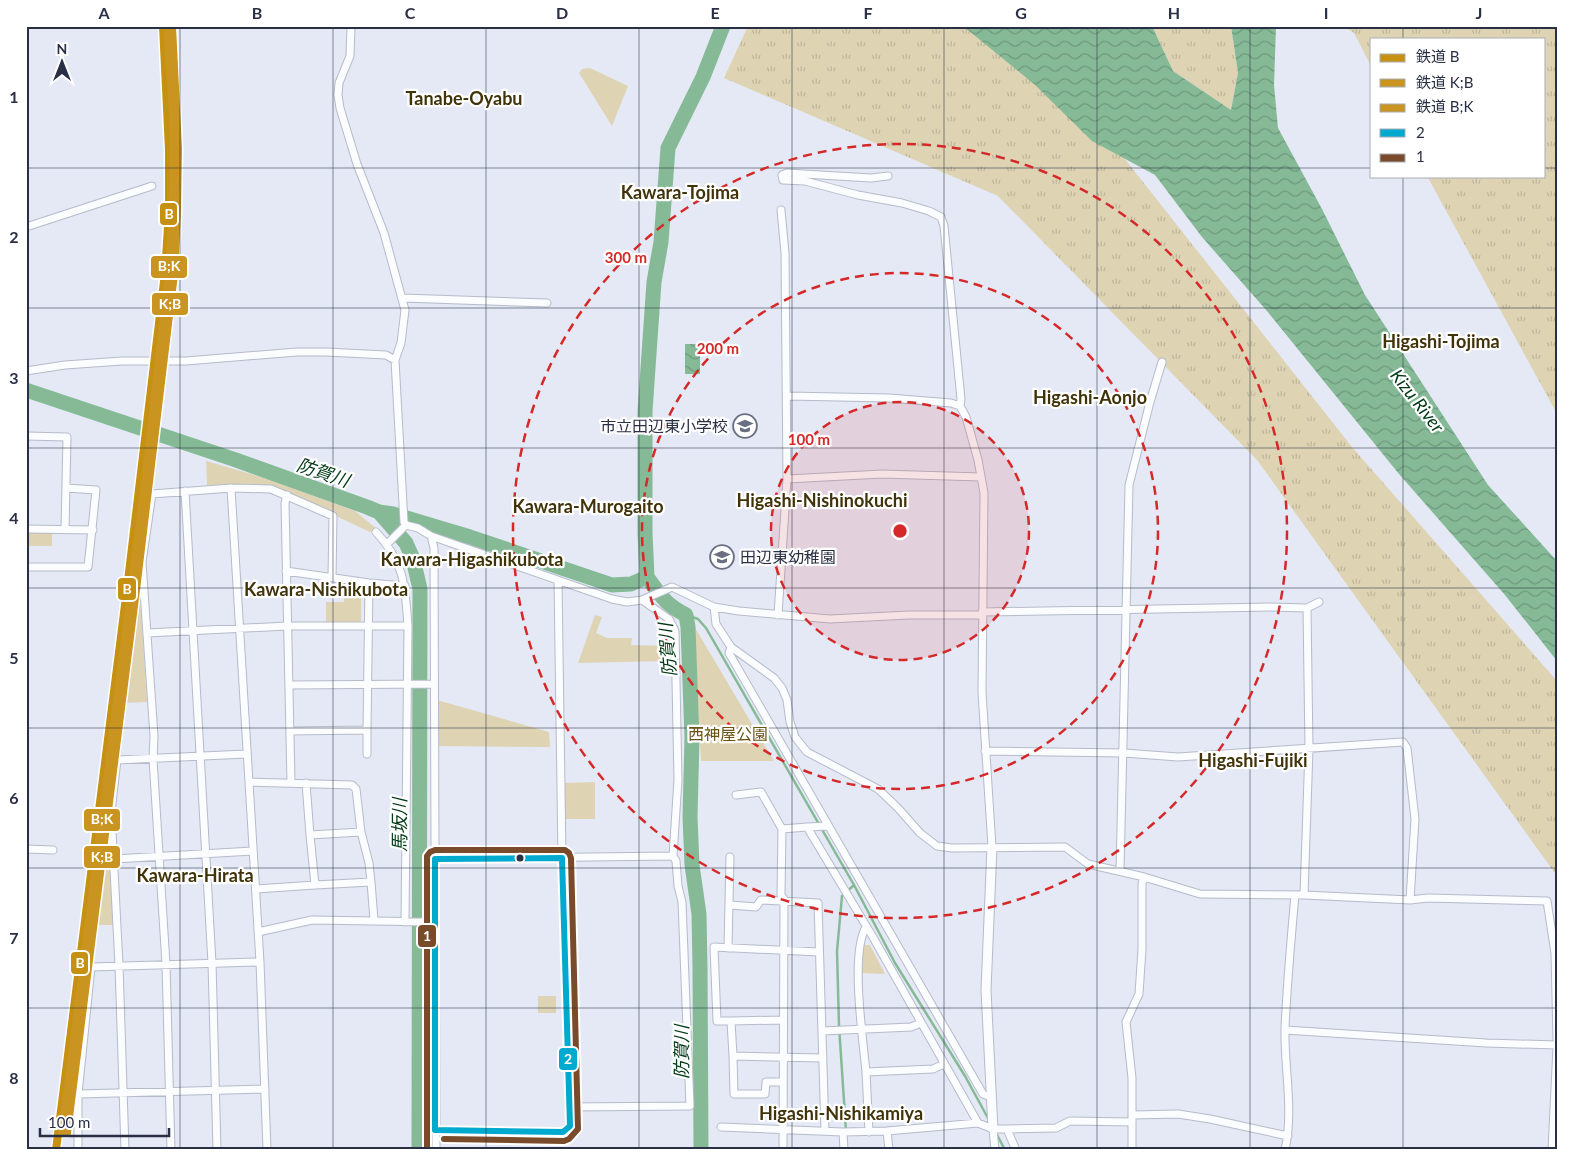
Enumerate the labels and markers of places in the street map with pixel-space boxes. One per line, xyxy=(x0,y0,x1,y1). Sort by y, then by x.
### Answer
school or university icon: 市立田辺東小学校 xyxy=(732,413,758,439)
place label: 市立田辺東小学校 xyxy=(600,416,728,435)
centre of rings xyxy=(891,522,909,540)
school or university icon: 田辺東幼稚園 xyxy=(709,544,735,570)
place label: 田辺東幼稚園 xyxy=(740,547,836,566)
unlabelled marker xyxy=(515,853,525,863)

